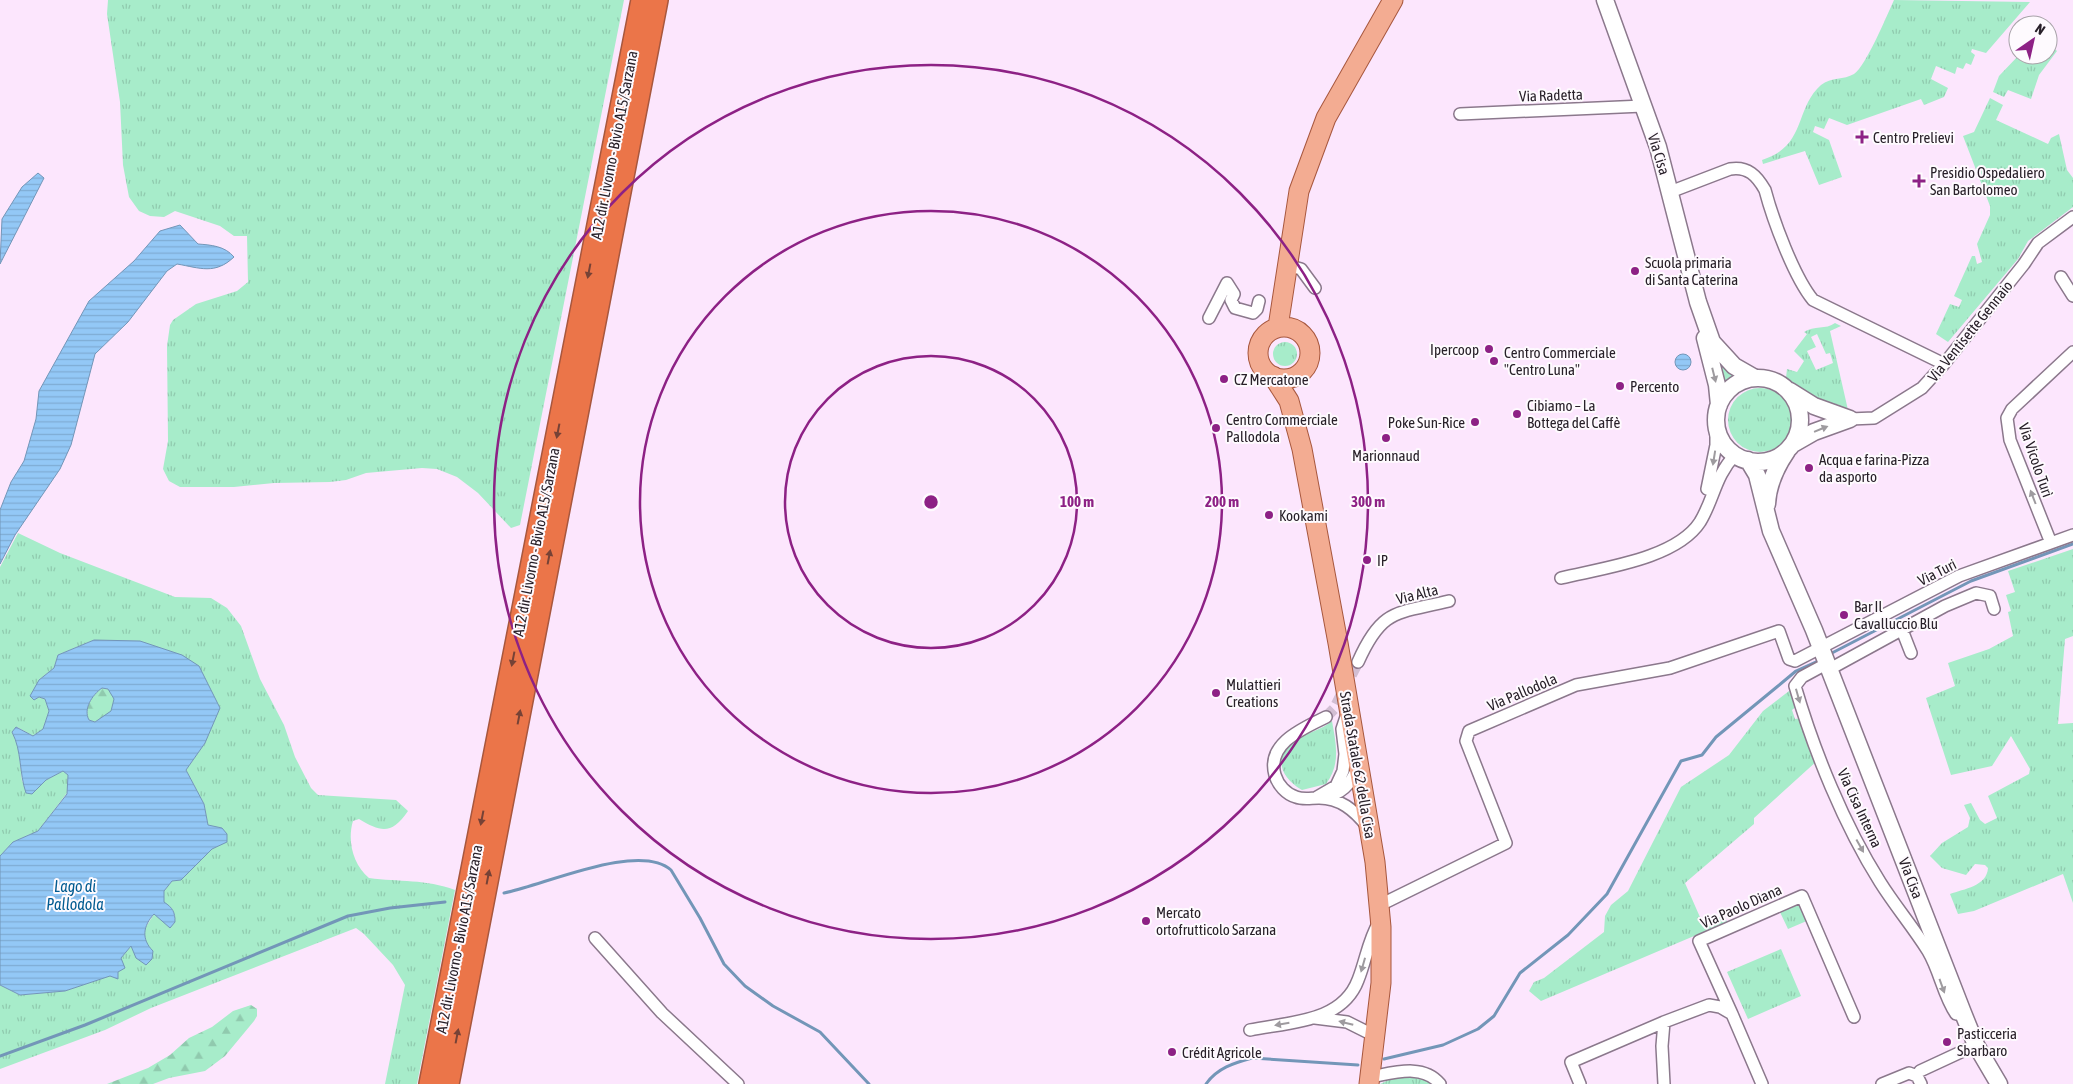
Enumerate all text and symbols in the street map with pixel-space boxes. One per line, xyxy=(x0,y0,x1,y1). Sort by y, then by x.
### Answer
north arrow xyxy=(2008,15,2058,65)
text: N xyxy=(2032,20,2048,38)
street label: A12 dir. Livorno - Bivio A15/Sarzana xyxy=(587,49,641,241)
street label: Via Radetta xyxy=(1519,85,1583,105)
place label: Centro Prelievi xyxy=(1873,129,1954,146)
marker: Centro Prelievi xyxy=(1855,130,1869,144)
street label: Via Cisa xyxy=(1645,131,1673,177)
place label: Presidio Ospedaliero San Bartolomeo xyxy=(1930,164,2045,198)
marker: Presidio Ospedaliero San Bartolomeo xyxy=(1912,174,1926,188)
place label: Scuola primaria di Santa Caterina xyxy=(1645,254,1738,288)
one-way arrow xyxy=(585,264,593,279)
marker: Scuola primaria di Santa Caterina xyxy=(1629,265,1641,277)
street label: Via Ventisette Gennaio xyxy=(1924,277,2016,385)
place label: Ipercoop xyxy=(1430,341,1479,358)
marker: Ipercoop xyxy=(1483,343,1495,355)
place label: Centro Commerciale "Centro Luna" xyxy=(1504,344,1616,378)
marker: Centro Commerciale "Centro Luna" xyxy=(1488,355,1500,367)
one-way arrow xyxy=(1710,367,1718,383)
place label: CZ Mercatone xyxy=(1234,371,1309,388)
marker: CZ Mercatone xyxy=(1218,373,1230,385)
place label: Percento xyxy=(1630,378,1679,395)
marker: Percento xyxy=(1614,380,1626,392)
place label: Cibiamo – La Bottega del Caffè xyxy=(1527,397,1620,431)
marker: Cibiamo – La Bottega del Caffè xyxy=(1511,408,1523,420)
place label: Centro Commerciale Pallodola xyxy=(1226,411,1338,445)
place label: Poke Sun-Rice xyxy=(1388,414,1465,431)
marker: Poke Sun-Rice xyxy=(1469,416,1481,428)
street label: Via Vicolo Turì xyxy=(2015,421,2057,499)
marker: Centro Commerciale Pallodola xyxy=(1210,422,1222,434)
one-way arrow xyxy=(554,423,562,438)
one-way arrow xyxy=(1813,425,1828,432)
marker: Marionnaud xyxy=(1380,432,1392,444)
street label: A12 dir. Livorno - Bivio A15/Sarzana xyxy=(509,446,563,638)
place label: Marionnaud xyxy=(1352,447,1420,464)
one-way arrow xyxy=(1709,451,1717,467)
place label: Acqua e farina-Pizza da asporto xyxy=(1819,451,1929,485)
marker: Acqua e farina-Pizza da asporto xyxy=(1803,462,1815,474)
one-way arrow xyxy=(2029,490,2036,505)
centre of rings xyxy=(922,493,940,511)
text: 100 m xyxy=(1060,493,1094,510)
text: 200 m xyxy=(1205,493,1239,510)
text: 300 m xyxy=(1351,493,1385,510)
place label: Kookami xyxy=(1279,507,1328,524)
marker: Kookami xyxy=(1263,509,1275,521)
one-way arrow xyxy=(546,549,554,565)
place label: IP xyxy=(1377,552,1388,569)
marker: IP xyxy=(1361,554,1373,566)
street label: Via Turi xyxy=(1915,555,1959,589)
street label: Via Alta xyxy=(1394,581,1440,607)
place label: Bar Il Cavalluccio Blu xyxy=(1854,598,1938,632)
marker: Bar Il Cavalluccio Blu xyxy=(1838,609,1850,621)
one-way arrow xyxy=(509,651,517,667)
street label: Via Pallodola xyxy=(1485,670,1559,714)
place label: Mulattieri Creations xyxy=(1226,676,1281,710)
marker: Mulattieri Creations xyxy=(1210,687,1222,699)
one-way arrow xyxy=(1795,689,1803,704)
street label: Strada Statale 62 della Cisa xyxy=(1337,690,1379,840)
one-way arrow xyxy=(515,709,523,725)
street label: Via Cisa Interna xyxy=(1834,766,1886,850)
one-way arrow xyxy=(478,811,486,826)
one-way arrow xyxy=(1856,839,1864,854)
street label: A12 dir. Livorno - Bivio A15/Sarzana xyxy=(432,843,486,1035)
street label: Via Cisa xyxy=(1895,855,1927,901)
one-way arrow xyxy=(484,868,492,884)
water label: Lago di Pallodola xyxy=(46,877,104,913)
street label: Via Paolo Diana xyxy=(1698,881,1784,931)
place label: Mercato ortofrutticolo Sarzana xyxy=(1156,904,1276,938)
marker: Mercato ortofrutticolo Sarzana xyxy=(1140,915,1152,927)
one-way arrow xyxy=(1358,957,1366,972)
one-way arrow xyxy=(1938,979,1946,994)
one-way arrow xyxy=(1338,1019,1353,1027)
one-way arrow xyxy=(1273,1021,1289,1029)
place label: Pasticceria Sbarbaro xyxy=(1957,1025,2017,1059)
one-way arrow xyxy=(453,1029,461,1044)
marker: Pasticceria Sbarbaro xyxy=(1941,1036,1953,1048)
place label: Crédit Agricole xyxy=(1182,1044,1262,1061)
marker: Crédit Agricole xyxy=(1166,1046,1178,1058)

